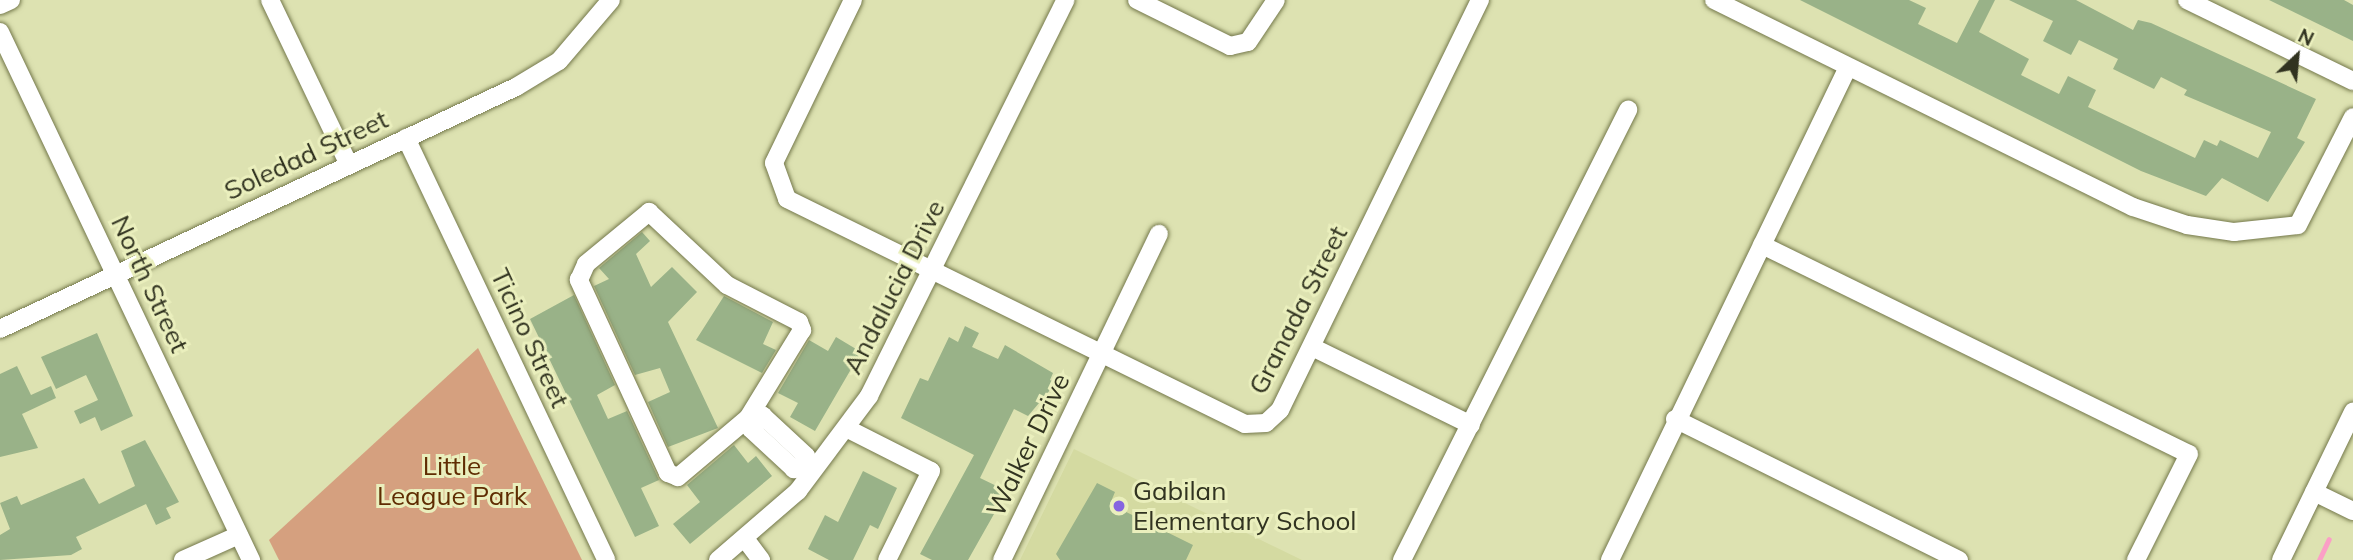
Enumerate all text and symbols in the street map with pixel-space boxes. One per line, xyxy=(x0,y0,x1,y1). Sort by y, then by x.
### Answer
north arrow xyxy=(2262,21,2332,91)
text: N xyxy=(2294,23,2318,51)
street label: Soledad Street xyxy=(219,103,393,207)
street label: Andalucia Drive xyxy=(837,195,951,379)
street label: North Street xyxy=(105,211,195,357)
street label: Granada Street xyxy=(1242,221,1354,399)
street label: Ticino Street xyxy=(484,264,576,412)
street label: Walker Drive xyxy=(980,368,1076,522)
park label: Little League Park xyxy=(377,450,527,512)
place label: Gabilan Elementary School xyxy=(1133,475,1357,536)
marker: Gabilan Elementary School xyxy=(1111,498,1127,514)

